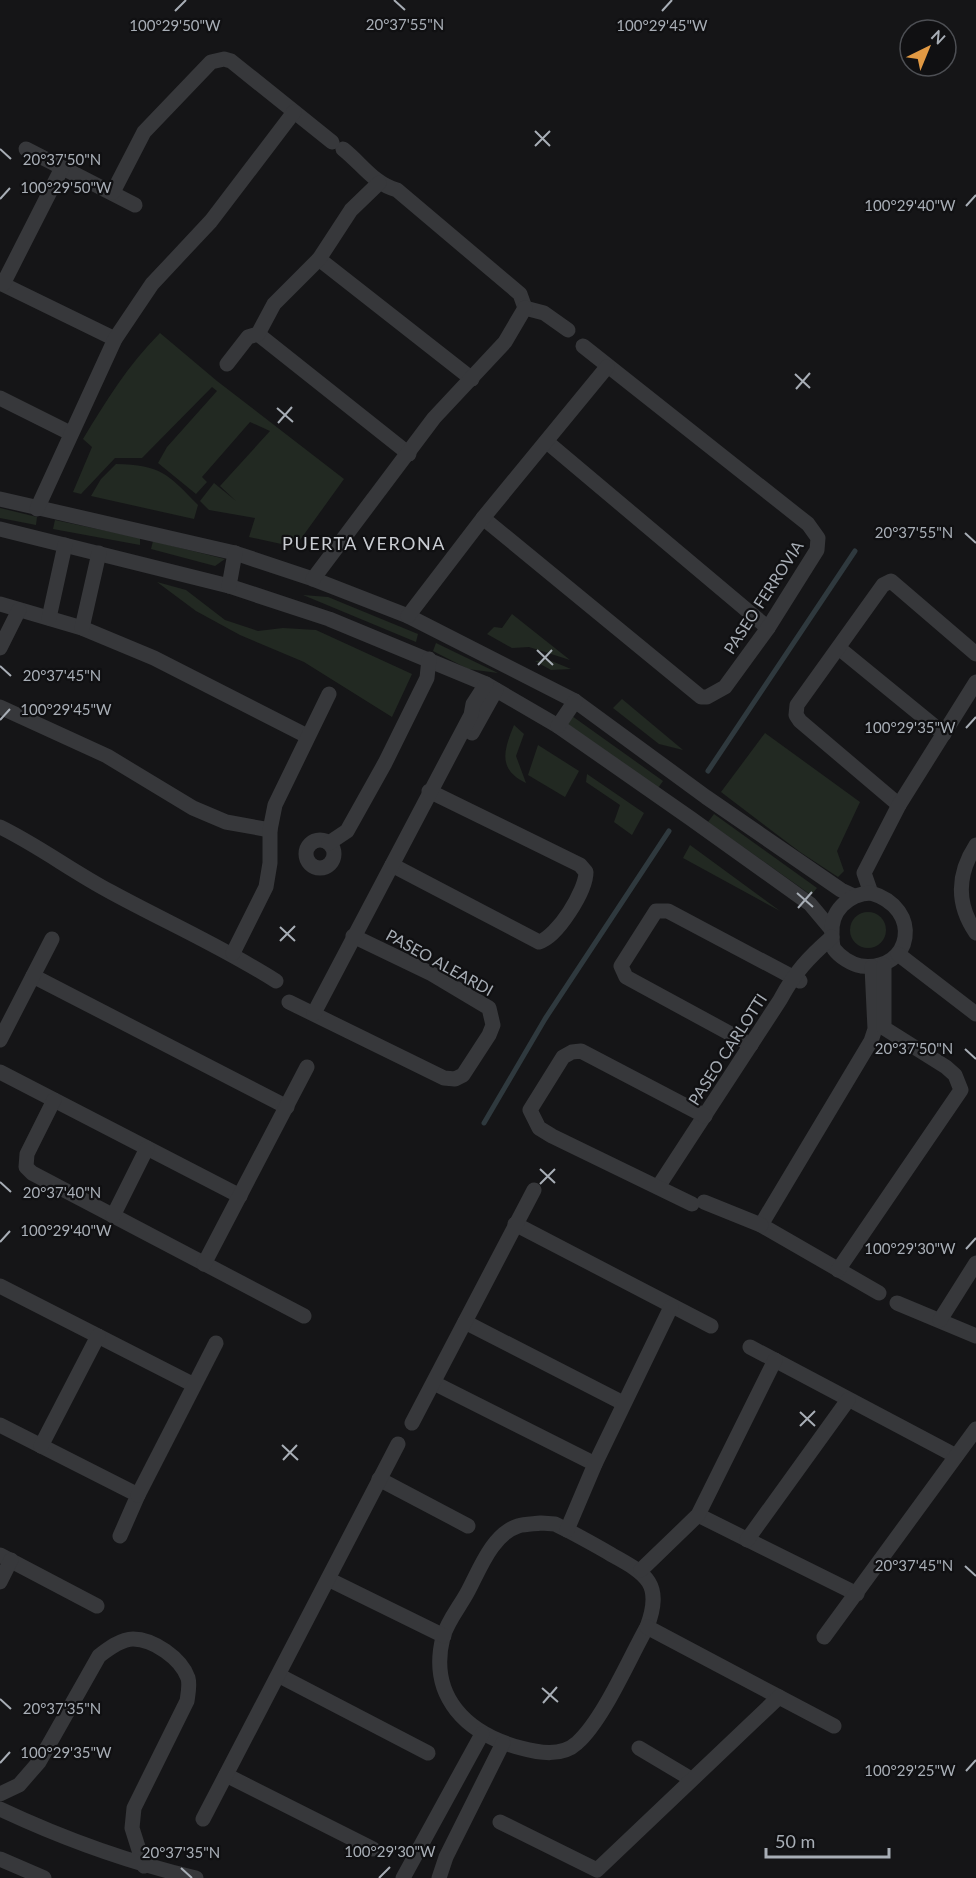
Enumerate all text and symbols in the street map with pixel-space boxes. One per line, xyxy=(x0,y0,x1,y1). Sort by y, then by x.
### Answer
text: 20°37'55"N xyxy=(366,15,444,33)
text: 100°29'50"W xyxy=(129,16,221,34)
text: 100°29'45"W xyxy=(616,16,708,34)
north arrow xyxy=(898,18,958,78)
text: N xyxy=(928,26,950,48)
text: 20°37'50"N xyxy=(23,150,101,168)
text: 100°29'50"W xyxy=(20,178,112,196)
text: 100°29'40"W xyxy=(864,196,956,214)
text: 20°37'55"N xyxy=(875,523,953,541)
district label: PUERTA VERONA xyxy=(282,532,446,554)
street label: PASEO FERROVIA xyxy=(719,537,807,657)
text: 20°37'45"N xyxy=(23,666,101,684)
text: 100°29'45"W xyxy=(20,700,112,718)
text: 100°29'35"W xyxy=(864,718,956,736)
street label: PASEO ALEARDI xyxy=(383,925,497,999)
street label: PASEO CARLOTTI xyxy=(684,990,770,1108)
text: 20°37'50"N xyxy=(875,1039,953,1057)
text: 20°37'40"N xyxy=(23,1183,101,1201)
text: 100°29'40"W xyxy=(20,1221,112,1239)
text: 100°29'30"W xyxy=(864,1239,956,1257)
text: 20°37'45"N xyxy=(875,1556,953,1574)
text: 20°37'35"N xyxy=(23,1699,101,1717)
text: 100°29'35"W xyxy=(20,1743,112,1761)
text: 100°29'25"W xyxy=(864,1761,956,1779)
scale bar xyxy=(766,1821,889,1859)
text: 50 m xyxy=(775,1830,815,1852)
text: 100°29'30"W xyxy=(344,1842,436,1860)
text: 20°37'35"N xyxy=(142,1843,220,1861)

